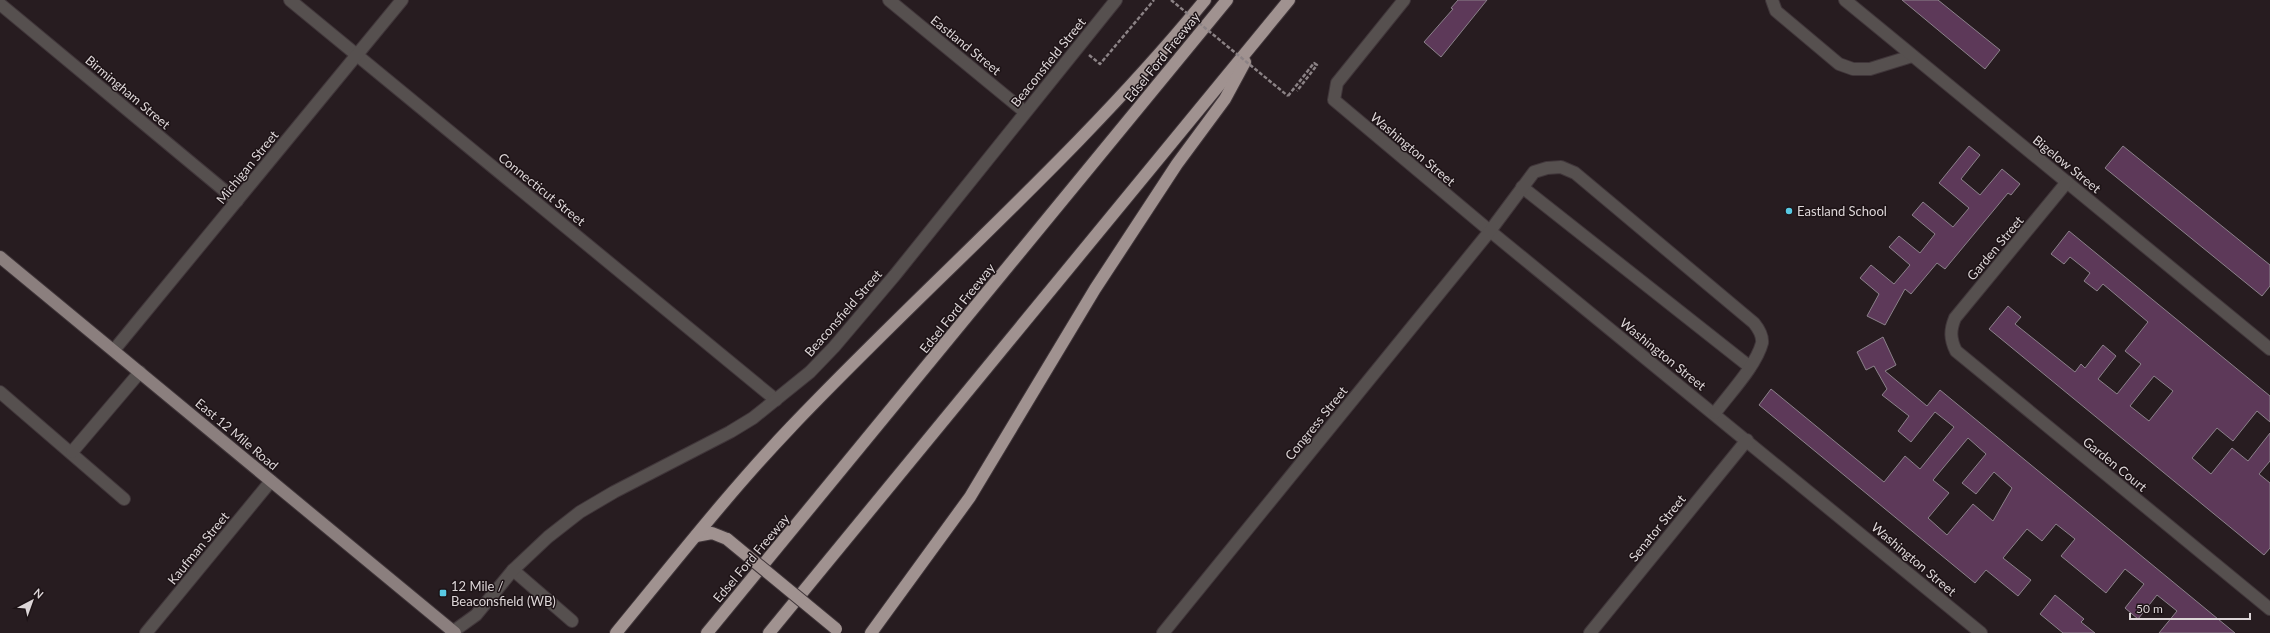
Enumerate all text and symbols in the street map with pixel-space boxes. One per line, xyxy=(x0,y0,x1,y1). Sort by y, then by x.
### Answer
street label: Edsel Ford Freeway xyxy=(1121,9,1203,105)
street label: Eastland Street xyxy=(928,12,1005,78)
street label: Beaconsfield Street xyxy=(1007,14,1089,110)
street label: Birmingham Street xyxy=(82,52,174,132)
street label: Washington Street xyxy=(1367,109,1459,189)
street label: Michigan Street xyxy=(213,127,282,207)
street label: Bigelow Street xyxy=(2030,132,2104,196)
street label: Connecticut Street xyxy=(495,149,589,229)
place label: Eastland School xyxy=(1797,203,1887,219)
marker: Eastland School xyxy=(1784,206,1794,216)
street label: Garden Street xyxy=(1963,212,2027,284)
street label: Edsel Ford Freeway xyxy=(916,260,998,356)
street label: Beaconsfield Street xyxy=(801,266,885,360)
street label: Washington Street xyxy=(1617,314,1709,394)
street label: Congress Street xyxy=(1281,383,1351,463)
street label: East 12 Mile Road xyxy=(192,395,282,473)
street label: Garden Court xyxy=(2080,433,2150,495)
street label: Senator Street xyxy=(1625,491,1689,565)
street label: Kaufman Street xyxy=(164,508,232,588)
street label: Edsel Ford Freeway xyxy=(709,510,793,606)
street label: Washington Street xyxy=(1868,519,1960,599)
place label: 12 Mile / Beaconsfield (WB) xyxy=(451,578,556,609)
north arrow xyxy=(12,581,52,621)
text: N xyxy=(31,585,46,601)
marker: 12 Mile / Beaconsfield (WB) xyxy=(438,588,448,598)
scale bar xyxy=(2130,595,2250,621)
text: 50 m xyxy=(2136,601,2163,616)

